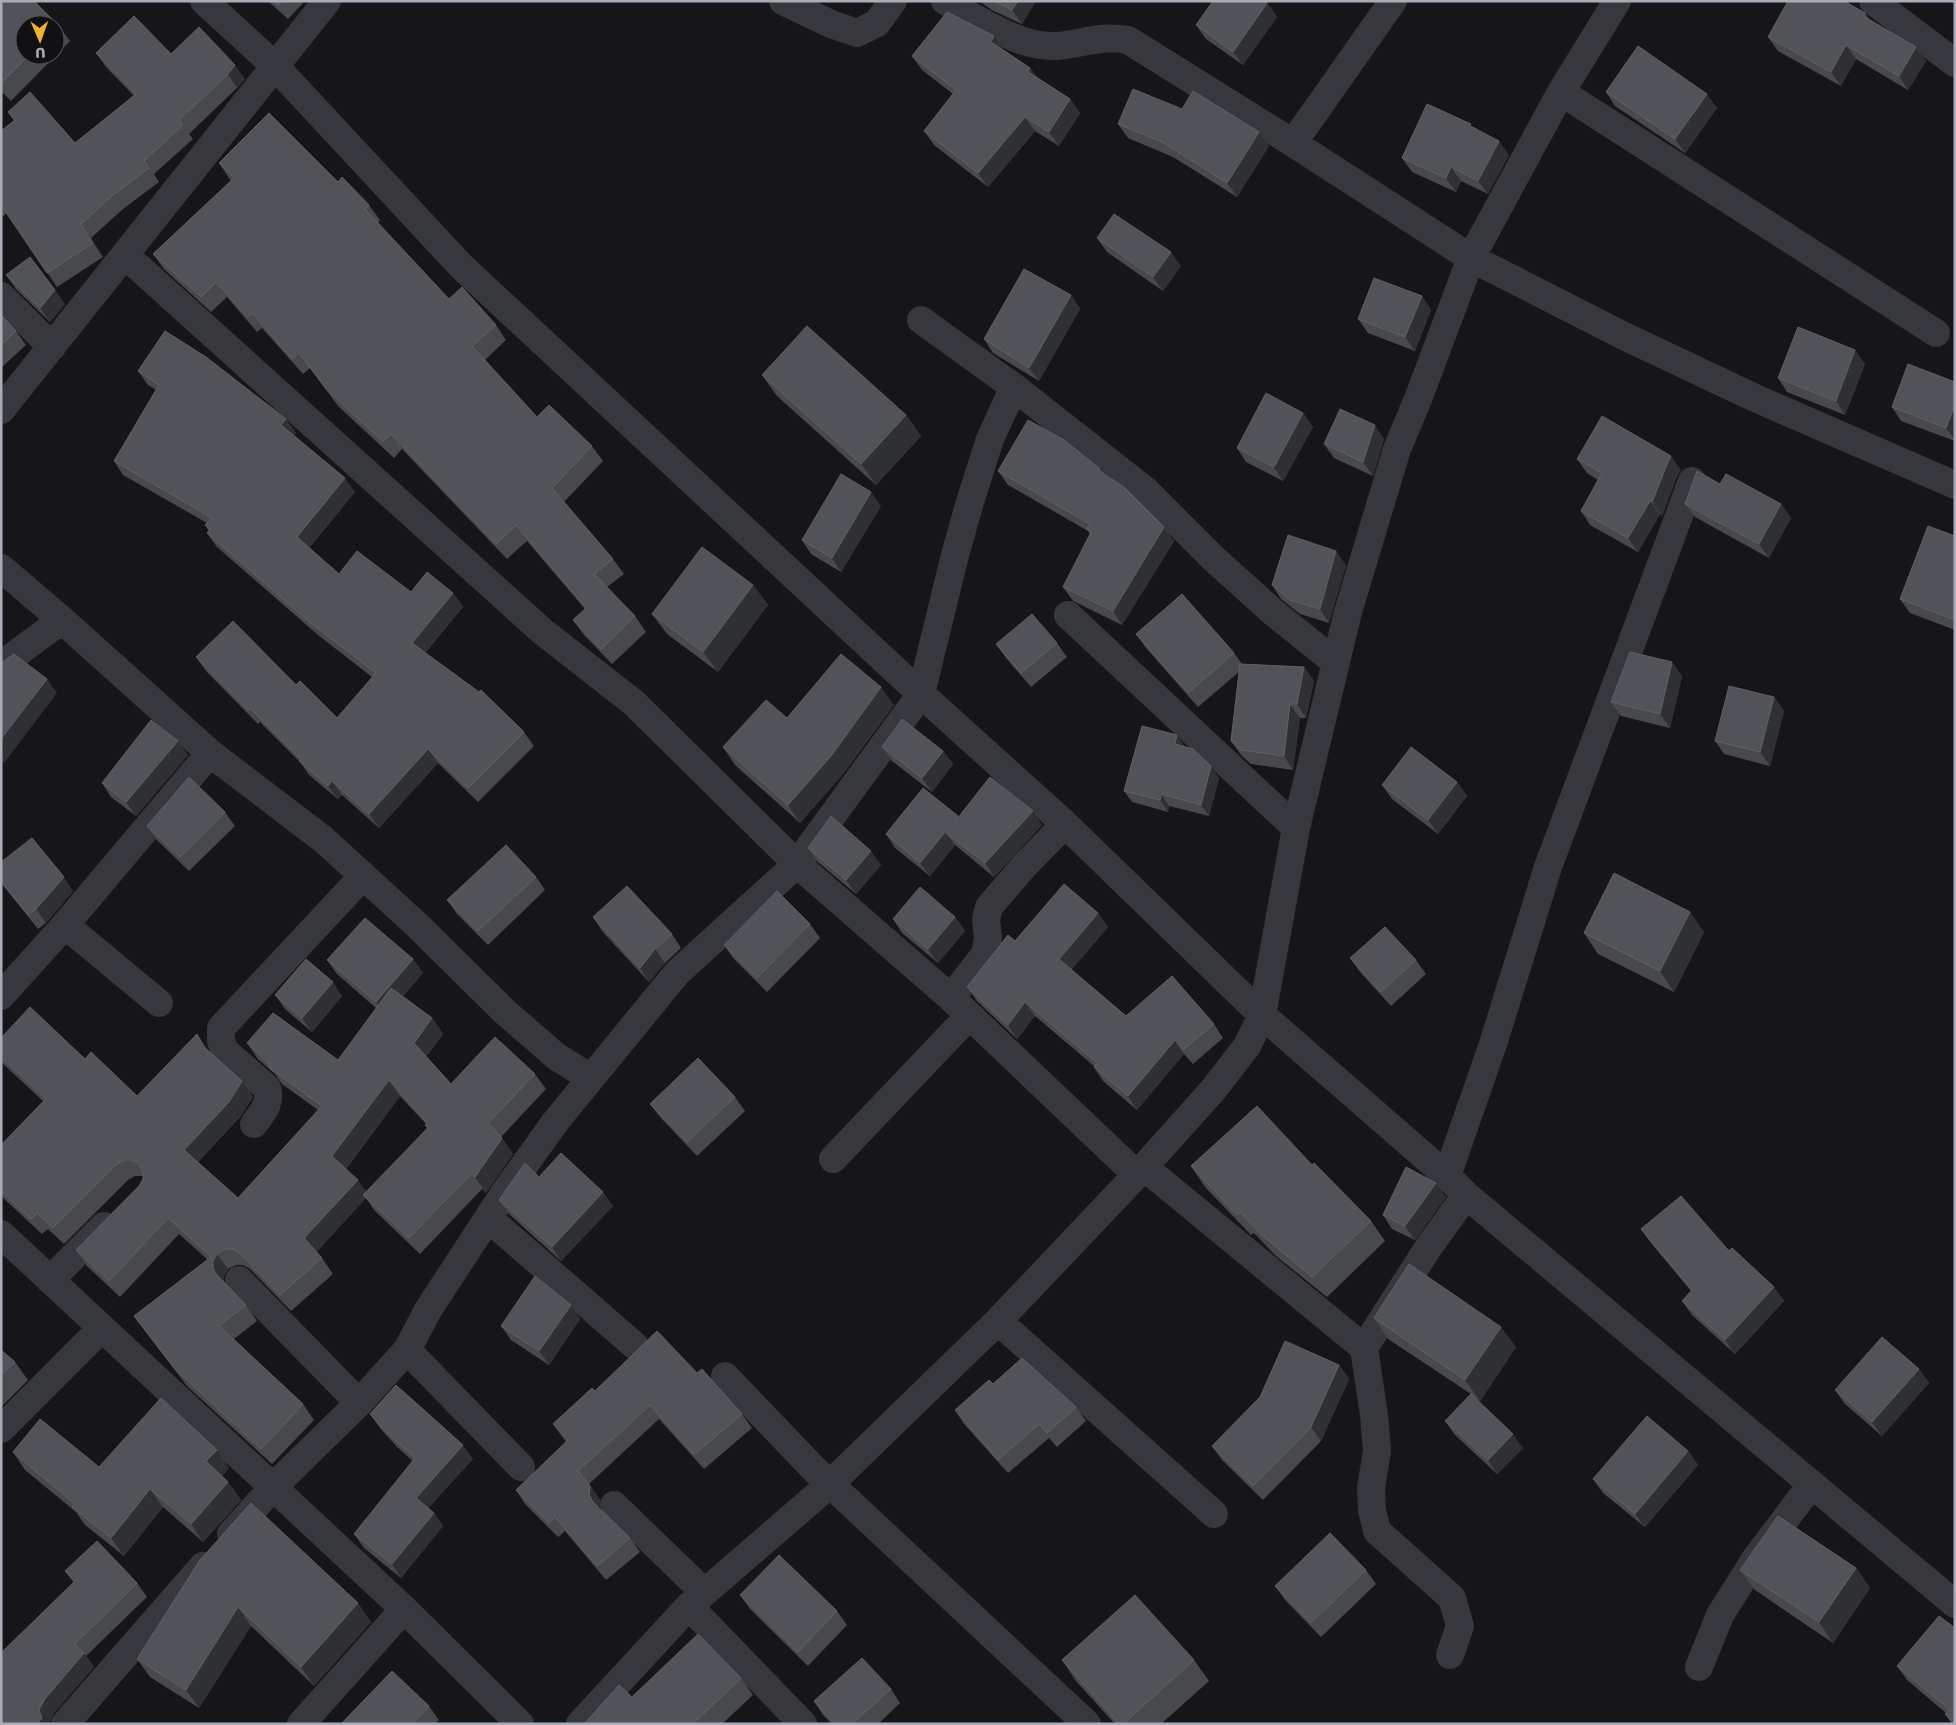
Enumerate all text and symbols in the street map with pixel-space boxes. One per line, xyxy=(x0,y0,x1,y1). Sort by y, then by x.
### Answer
north arrow xyxy=(15,15,65,65)
text: U xyxy=(35,44,46,61)

